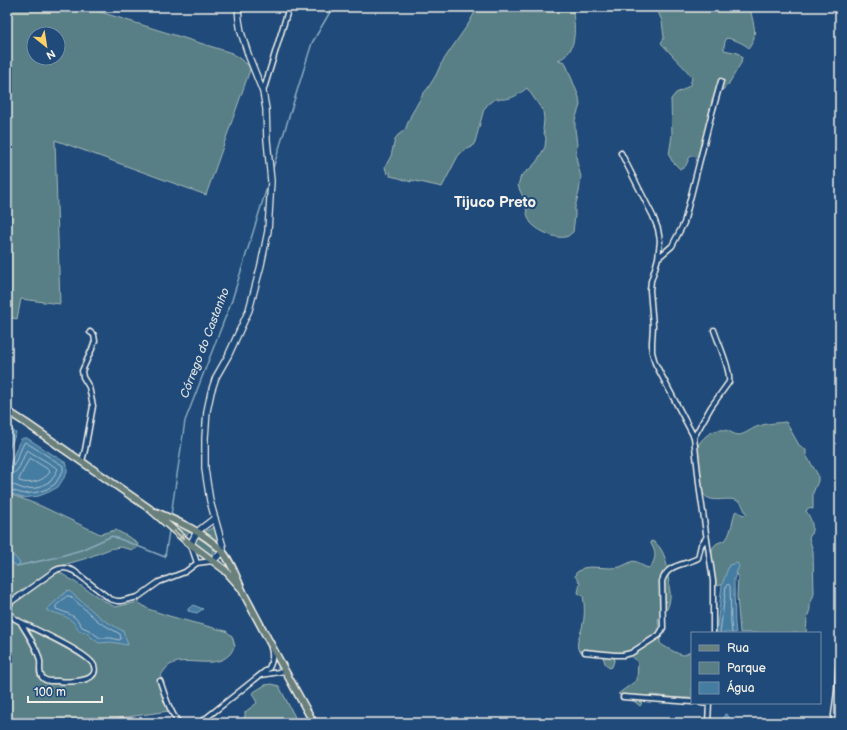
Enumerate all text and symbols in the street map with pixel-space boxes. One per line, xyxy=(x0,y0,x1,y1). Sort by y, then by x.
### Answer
north arrow xyxy=(26,26,66,66)
text: N xyxy=(44,47,58,62)
district label: Tijuco Preto xyxy=(454,193,536,212)
water label: Córrego do Castanho xyxy=(177,286,233,400)
one-way arrow xyxy=(173,531,184,540)
legend xyxy=(691,632,821,704)
text: Rua xyxy=(727,641,749,656)
text: Parque xyxy=(727,661,766,676)
scale bar xyxy=(28,678,102,704)
text: Água xyxy=(727,679,755,696)
text: 100 m xyxy=(34,685,66,700)

